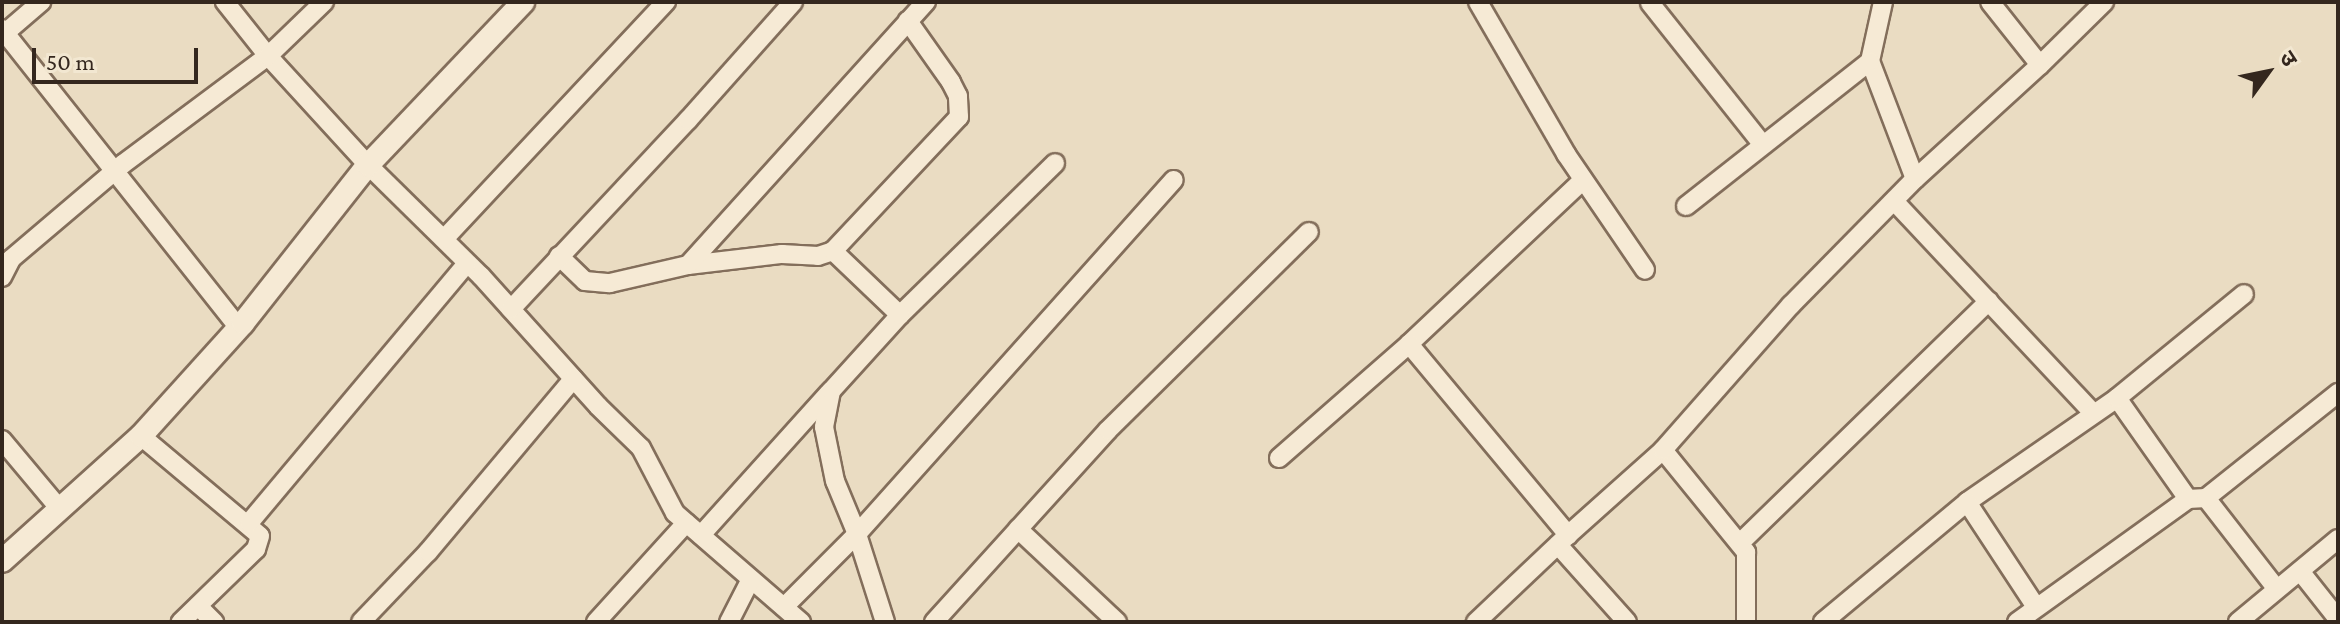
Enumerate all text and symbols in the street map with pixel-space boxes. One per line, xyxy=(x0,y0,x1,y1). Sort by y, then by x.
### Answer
scale bar xyxy=(36,32,202,82)
north arrow xyxy=(2228,32,2308,112)
text: उ xyxy=(2275,46,2303,71)
text: 50 m xyxy=(46,48,95,75)

